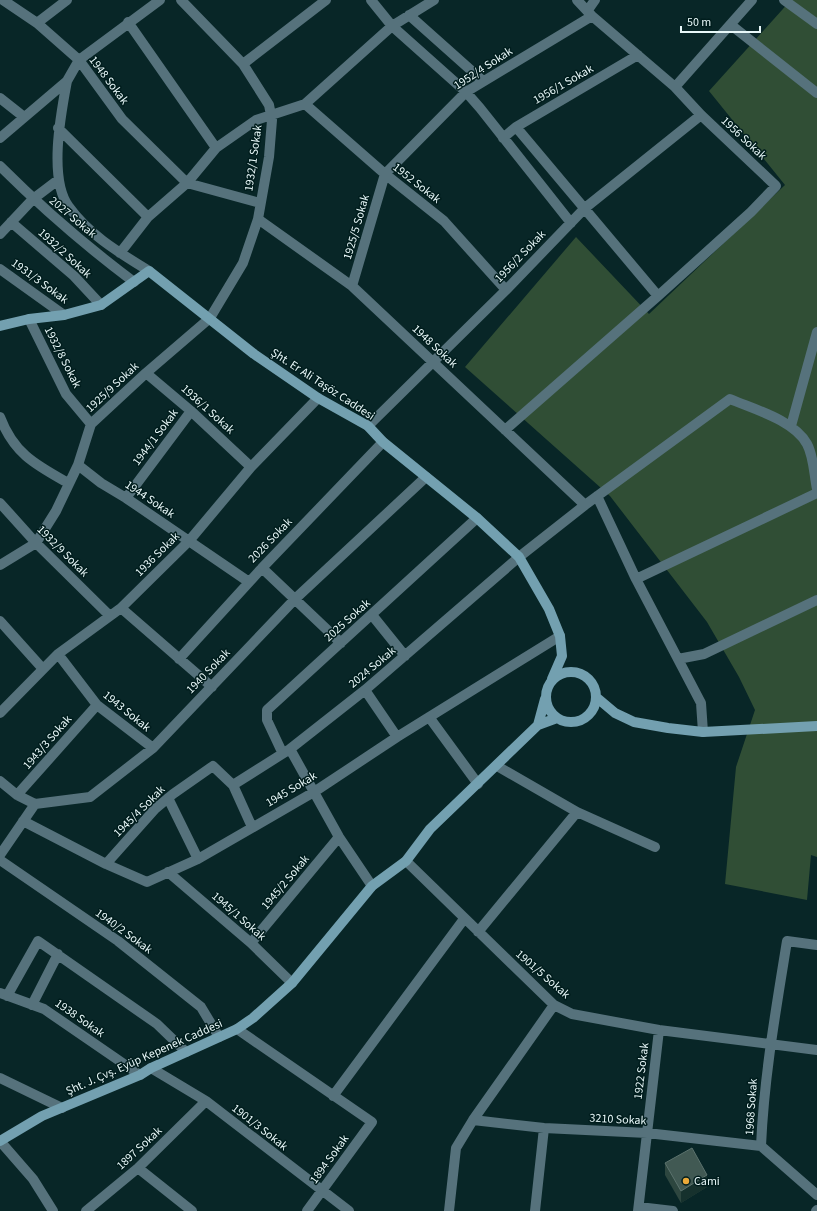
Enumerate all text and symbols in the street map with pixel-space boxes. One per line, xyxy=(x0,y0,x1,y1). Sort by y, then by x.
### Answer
scale bar xyxy=(681,8,760,34)
text: 50 m xyxy=(687,14,711,31)
street label: 1952/4 Sokak xyxy=(450,43,516,94)
street label: 1948 Sokak xyxy=(85,52,133,108)
street label: 1956/1 Sokak xyxy=(530,60,597,109)
street label: 1956 Sokak xyxy=(717,113,770,164)
street label: 1932/1 Sokak xyxy=(240,124,267,192)
street label: 1952 Sokak xyxy=(389,159,444,208)
street label: 1925/5 Sokak xyxy=(339,192,374,262)
street label: 2027 Sokak xyxy=(45,193,100,242)
street label: 1932/2 Sokak xyxy=(34,225,95,282)
street label: 1956/2 Sokak xyxy=(491,226,550,286)
street label: 1931/3 Sokak xyxy=(8,255,72,308)
street label: 1948 Sokak xyxy=(408,321,461,372)
street label: 1932/8 Sokak xyxy=(40,323,85,391)
street label: Şht. Er Ali Taşöz Caddesi xyxy=(267,344,378,425)
street label: 1925/9 Sokak xyxy=(82,358,143,416)
street label: 1936/1 Sokak xyxy=(177,381,238,438)
street label: 1944/1 Sokak xyxy=(128,405,182,469)
street label: 1944 Sokak xyxy=(121,476,178,522)
street label: 2026 Sokak xyxy=(244,514,296,567)
street label: 1932/9 Sokak xyxy=(33,522,92,581)
street label: 1936 Sokak xyxy=(131,528,184,581)
street label: 2025 Sokak xyxy=(320,595,374,646)
street label: 2024 Sokak xyxy=(345,643,400,692)
street label: 1940 Sokak xyxy=(182,645,234,698)
street label: 1943 Sokak xyxy=(99,687,154,736)
street label: 1943/3 Sokak xyxy=(19,711,76,773)
street label: 1945 Sokak xyxy=(262,767,320,811)
street label: 1945/4 Sokak xyxy=(110,782,169,841)
street label: 1945/2 Sokak xyxy=(257,851,314,914)
street label: 1945/1 Sokak xyxy=(208,888,270,945)
street label: 1940/2 Sokak xyxy=(92,905,156,958)
street label: 1901/5 Sokak xyxy=(512,946,574,1003)
street label: 1938 Sokak xyxy=(51,995,108,1042)
street label: Şht. J. Çvş. Eyüp Kepenek Caddesi xyxy=(63,1015,225,1100)
street label: 1922 Sokak xyxy=(630,1042,653,1100)
street label: 1968 Sokak xyxy=(741,1078,762,1136)
street label: 1901/3 Sokak xyxy=(228,1100,291,1155)
street label: 3210 Sokak xyxy=(589,1110,647,1129)
street label: 1897 Sokak xyxy=(113,1123,166,1174)
street label: 1894 Sokak xyxy=(306,1131,353,1187)
place label: Cami xyxy=(694,1173,720,1190)
marker: Cami xyxy=(681,1176,691,1186)

